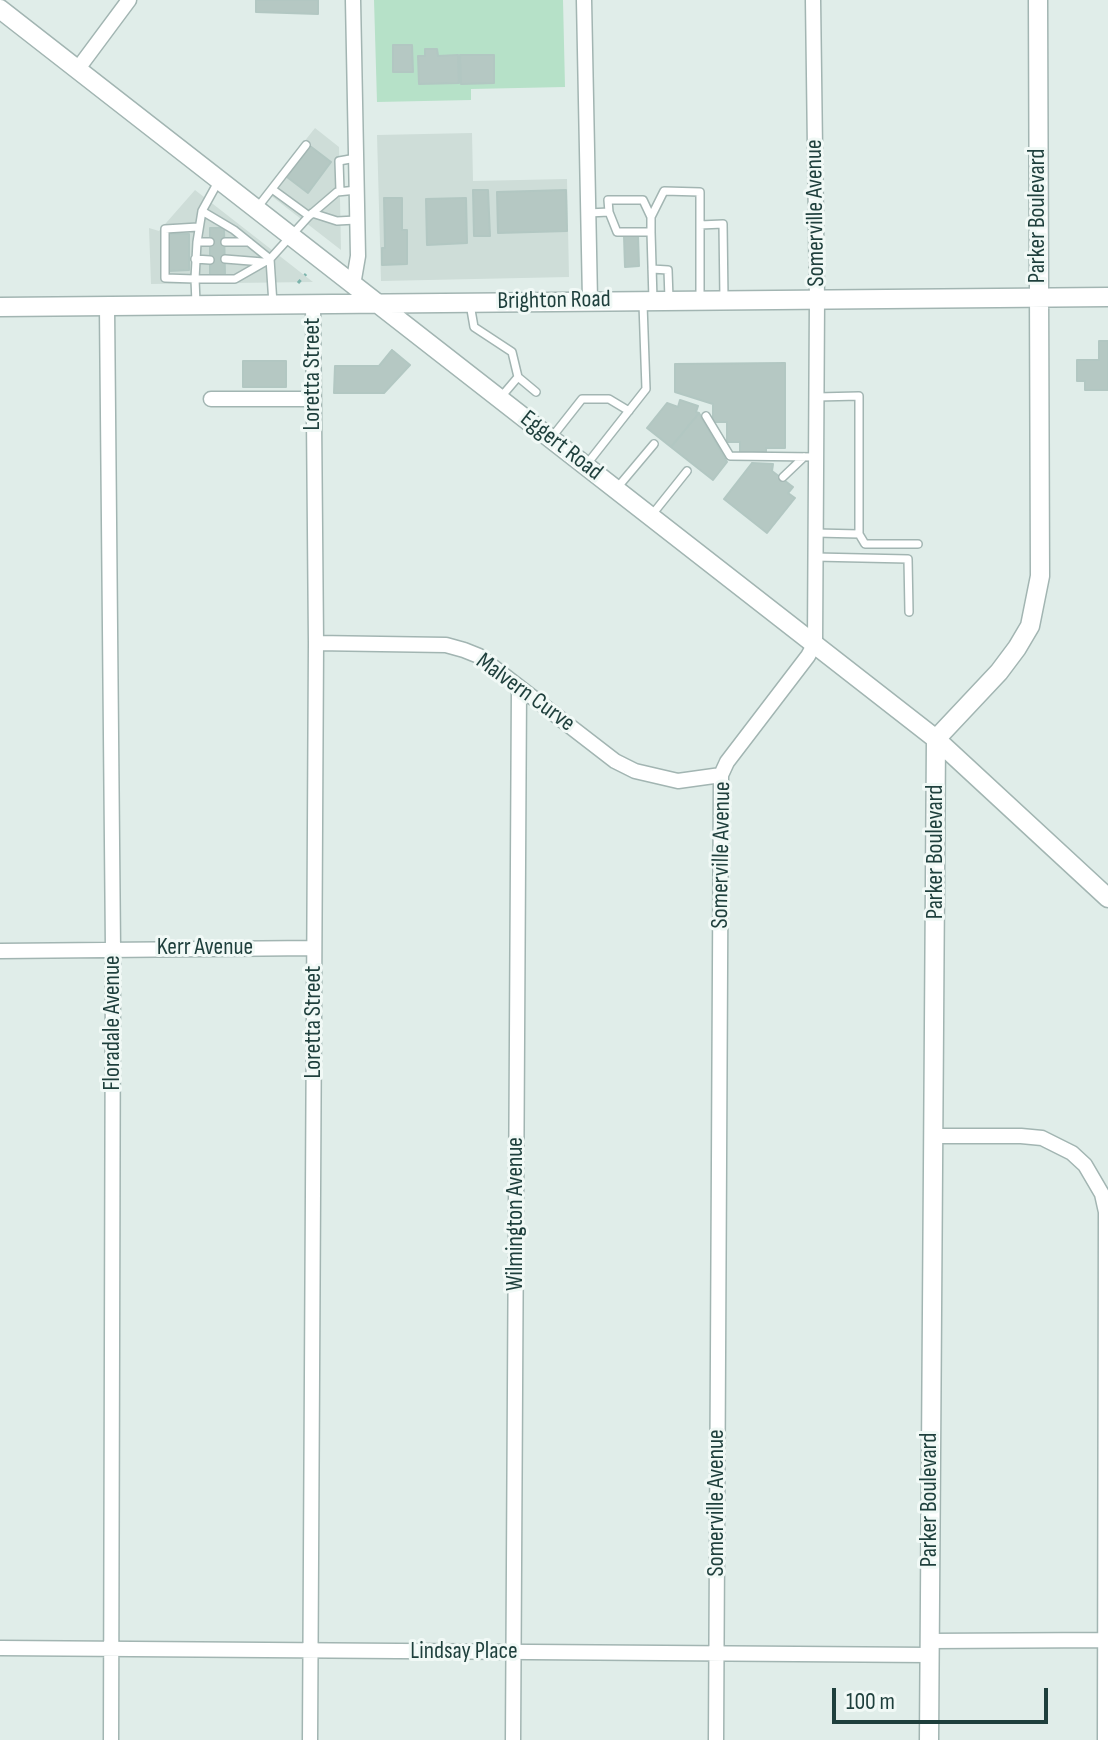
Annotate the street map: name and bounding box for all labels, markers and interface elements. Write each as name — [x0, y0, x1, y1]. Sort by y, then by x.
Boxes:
street label: Somerville Avenue — [800, 139, 832, 287]
street label: Parker Boulevard — [1024, 149, 1052, 283]
street label: Brighton Road — [497, 286, 611, 316]
street label: Loretta Street — [299, 318, 327, 430]
street label: Eggert Road — [514, 405, 608, 487]
street label: Malvern Curve — [470, 648, 580, 738]
street label: Somerville Avenue — [706, 781, 738, 929]
street label: Parker Boulevard — [922, 785, 950, 919]
street label: Kerr Avenue — [157, 934, 253, 962]
street label: Floradale Avenue — [99, 955, 127, 1091]
street label: Loretta Street — [300, 966, 328, 1078]
street label: Wilmington Avenue — [502, 1137, 530, 1291]
street label: Somerville Avenue — [703, 1429, 731, 1577]
street label: Parker Boulevard — [916, 1433, 944, 1567]
street label: Lindsay Place — [410, 1638, 518, 1666]
scale bar — [836, 1672, 1052, 1722]
text: 100 m — [846, 1687, 895, 1716]

